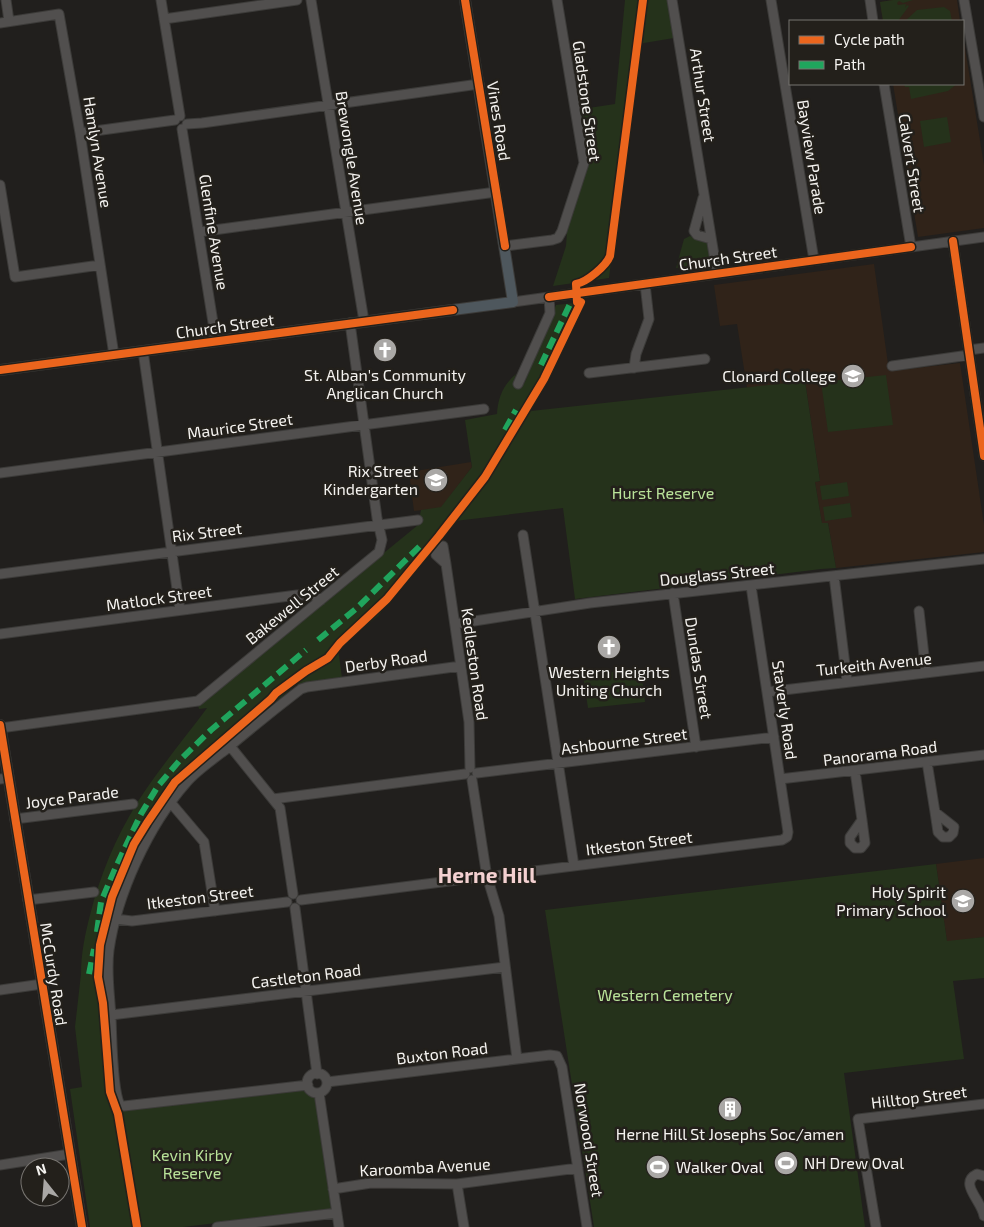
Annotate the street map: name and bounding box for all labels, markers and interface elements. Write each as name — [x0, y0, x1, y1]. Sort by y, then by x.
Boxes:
legend — [789, 20, 964, 85]
text: Cycle path — [834, 30, 905, 48]
street label: Gladstone Street — [570, 39, 605, 163]
street label: Arthur Street — [687, 47, 720, 143]
text: Path — [834, 55, 865, 73]
street label: Vines Road — [484, 80, 515, 162]
street label: Brewongle Avenue — [333, 90, 372, 226]
street label: Hamlyn Avenue — [80, 95, 117, 209]
street label: Bayview Parade — [794, 98, 831, 216]
street label: Calvert Street — [895, 112, 930, 214]
street label: Glenfine Avenue — [196, 173, 233, 291]
street label: Church Street — [678, 241, 778, 274]
street label: Church Street — [175, 309, 275, 342]
church icon: St. Alban's Community Anglican Church — [372, 337, 398, 363]
school or university icon: Clonard College — [840, 363, 866, 389]
place label: St. Alban's Community Anglican Church — [304, 365, 466, 402]
place label: Clonard College — [722, 366, 836, 385]
street label: Maurice Street — [186, 409, 294, 442]
place label: Rix Street Kindergarten — [323, 461, 418, 498]
school or university icon: Rix Street Kindergarten — [423, 467, 449, 493]
park label: Hurst Reserve — [612, 483, 714, 502]
street label: Rix Street — [171, 518, 243, 545]
street label: Douglass Street — [658, 558, 775, 589]
street label: Bakewell Street — [241, 561, 342, 648]
street label: Matlock Street — [105, 581, 213, 614]
street label: Kedleston Road — [458, 606, 493, 721]
street label: Dundas Street — [682, 615, 717, 720]
church icon: Western Heights Uniting Church — [596, 634, 622, 660]
street label: Derby Road — [343, 645, 428, 676]
street label: Turkeith Avenue — [815, 648, 933, 679]
street label: Staverly Road — [769, 659, 802, 761]
place label: Western Heights Uniting Church — [548, 662, 670, 699]
street label: Ashbourne Street — [560, 723, 688, 758]
street label: Panorama Road — [822, 736, 938, 769]
street label: Joyce Parade — [24, 781, 120, 812]
street label: Itkeston Street — [584, 827, 693, 858]
district label: Herne Hill — [438, 862, 536, 887]
street label: Itkeston Street — [145, 881, 254, 912]
place label: Holy Spirit Primary School — [836, 882, 946, 919]
school or university icon: Holy Spirit Primary School — [950, 888, 976, 914]
street label: McCurdy Road — [37, 921, 72, 1027]
street label: Castleton Road — [250, 959, 362, 992]
park label: Western Cemetery — [597, 985, 733, 1004]
street label: Buxton Road — [395, 1037, 489, 1068]
street label: Norwood Street — [571, 1081, 608, 1198]
street label: Hilltop Street — [870, 1081, 968, 1112]
building icon: Herne Hill St Josephs Soc/amen — [717, 1096, 743, 1122]
place label: Herne Hill St Josephs Soc/amen — [616, 1124, 844, 1143]
park label: Kevin Kirby Reserve — [152, 1145, 233, 1182]
sports icon: NH Drew Oval — [773, 1150, 799, 1176]
place label: NH Drew Oval — [804, 1153, 904, 1172]
street label: Karoomba Avenue — [359, 1154, 491, 1179]
sports icon: Walker Oval — [645, 1154, 671, 1180]
north arrow — [20, 1157, 70, 1207]
place label: Walker Oval — [676, 1157, 764, 1176]
text: N — [34, 1159, 48, 1179]

